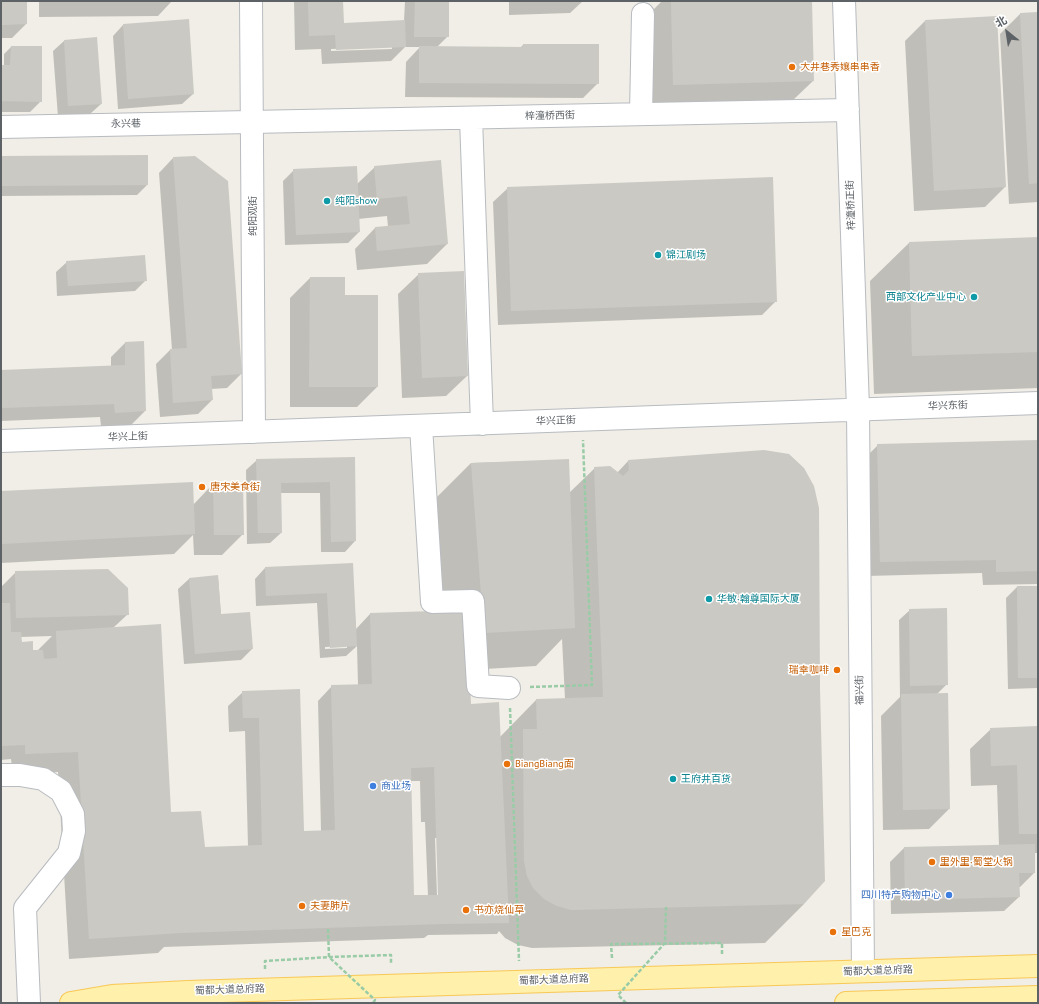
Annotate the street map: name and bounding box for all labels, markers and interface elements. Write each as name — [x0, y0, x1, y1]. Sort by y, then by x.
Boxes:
north arrow — [987, 12, 1027, 52]
text: 北 — [993, 13, 1009, 30]
place label: 大井巷秀孃串串香 — [800, 61, 880, 73]
marker: 大井巷秀孃串串香 — [787, 62, 797, 72]
street label: 梓潼桥西街 — [525, 110, 575, 122]
street label: 永兴巷 — [111, 118, 141, 130]
street label: 梓潼桥正街 — [844, 180, 858, 230]
place label: 纯阳show — [335, 195, 377, 207]
street label: 纯阳观街 — [247, 196, 259, 236]
marker: 纯阳show — [322, 196, 332, 206]
place label: 锦江剧场 — [666, 249, 706, 261]
marker: 锦江剧场 — [653, 250, 663, 260]
place label: 西部文化产业中心 — [886, 291, 966, 303]
marker: 西部文化产业中心 — [969, 292, 979, 302]
street label: 华兴东街 — [928, 399, 968, 413]
street label: 华兴正街 — [536, 414, 576, 428]
street label: 华兴上街 — [108, 430, 148, 444]
place label: 唐宋美食街 — [210, 481, 260, 493]
marker: 唐宋美食街 — [197, 482, 207, 492]
place label: 华敏·翰尊国际大厦 — [717, 593, 800, 605]
marker: 华敏·翰尊国际大厦 — [704, 594, 714, 604]
place label: 瑞幸咖啡 — [789, 664, 829, 676]
marker: 瑞幸咖啡 — [832, 665, 842, 675]
street label: 福兴街 — [854, 675, 866, 705]
place label: BiangBiang面 — [515, 758, 574, 770]
marker: BiangBiang面 — [502, 759, 512, 769]
place label: 王府井百货 — [681, 773, 731, 785]
marker: 王府井百货 — [668, 774, 678, 784]
place label: 商业场 — [381, 780, 411, 792]
marker: 商业场 — [368, 781, 378, 791]
place label: 里外里·蜀堂火锅 — [940, 856, 1013, 868]
marker: 里外里·蜀堂火锅 — [927, 857, 937, 867]
place label: 四川特产购物中心 — [861, 889, 941, 901]
marker: 四川特产购物中心 — [944, 890, 954, 900]
place label: 夫妻肺片 — [310, 900, 350, 912]
marker: 夫妻肺片 — [297, 901, 307, 911]
place label: 书亦烧仙草 — [474, 904, 524, 916]
marker: 书亦烧仙草 — [461, 905, 471, 915]
place label: 星巴克 — [841, 926, 871, 938]
marker: 星巴克 — [828, 927, 838, 937]
street label: 蜀都大道总府路 — [843, 964, 913, 978]
street label: 蜀都大道总府路 — [519, 973, 589, 987]
street label: 蜀都大道总府路 — [195, 983, 265, 997]

